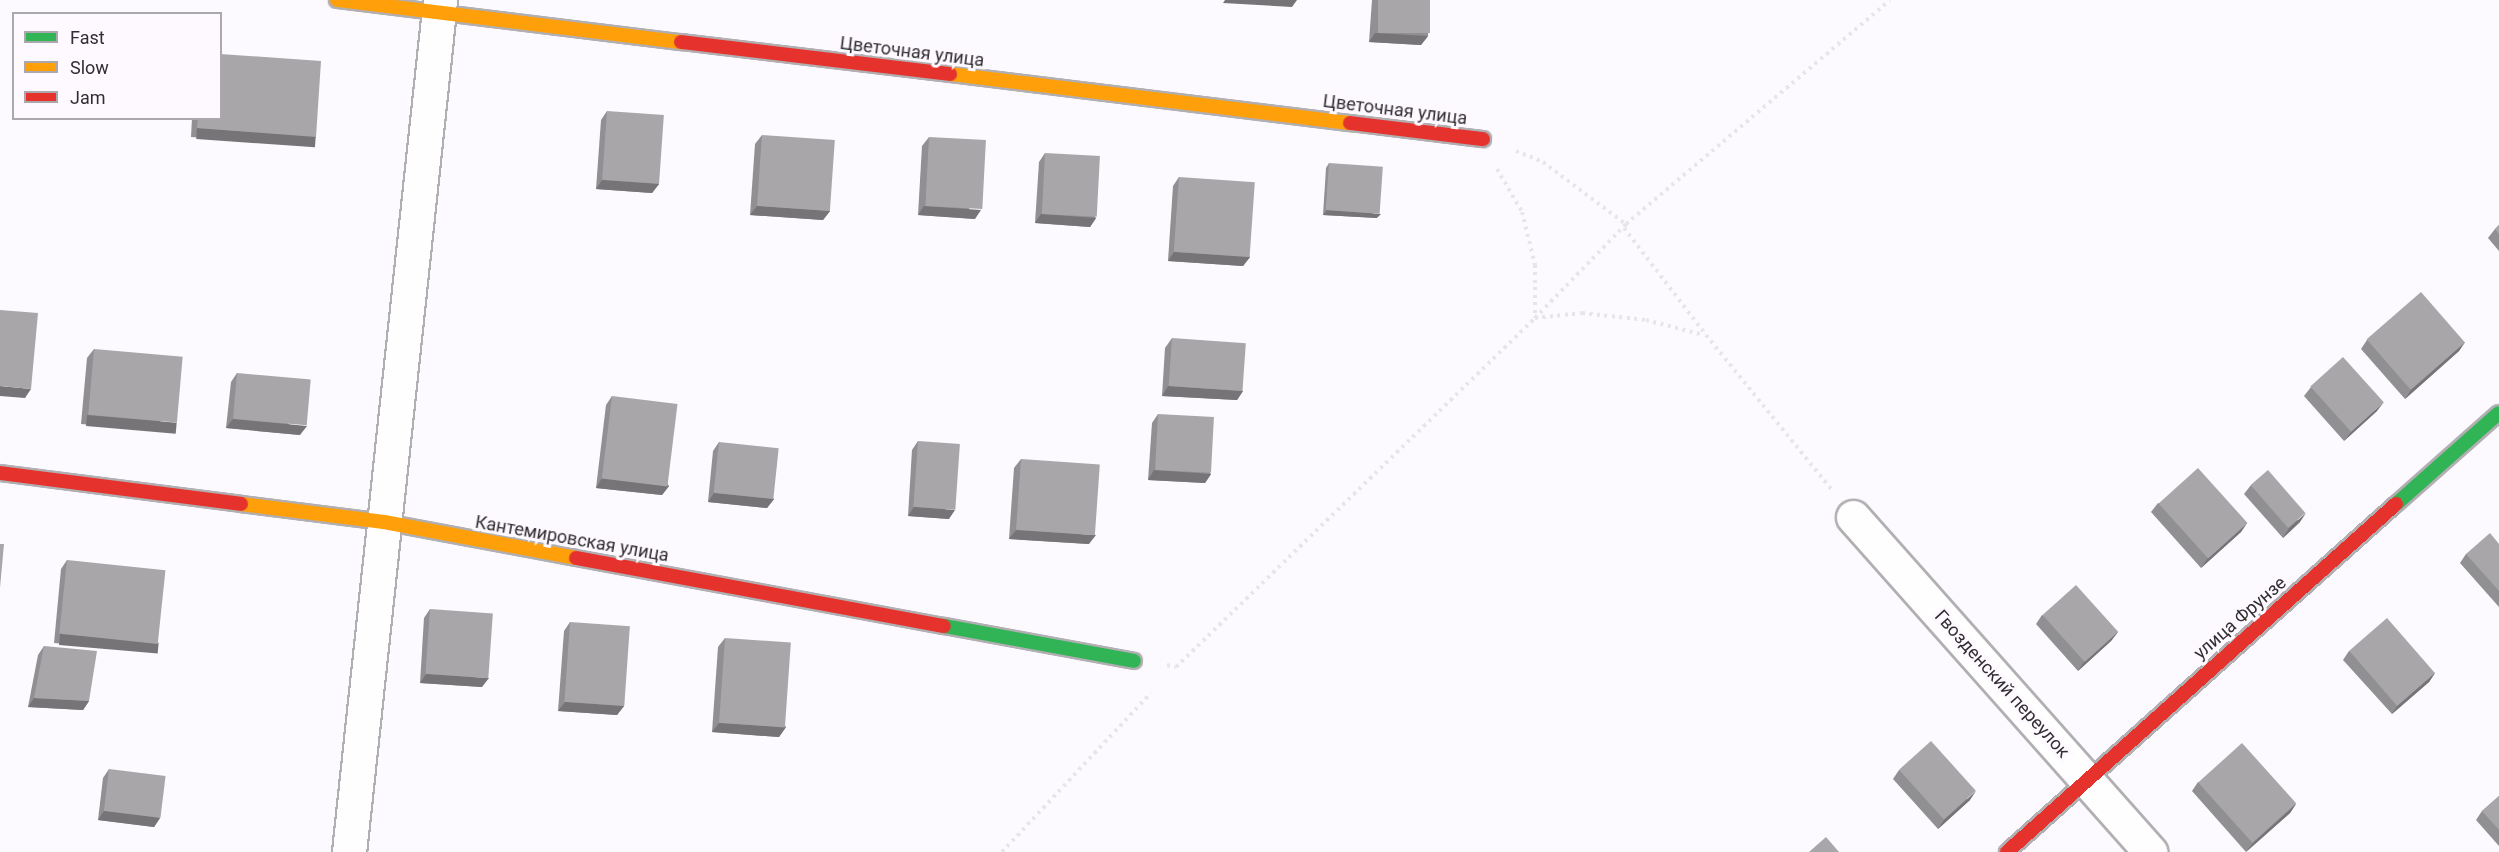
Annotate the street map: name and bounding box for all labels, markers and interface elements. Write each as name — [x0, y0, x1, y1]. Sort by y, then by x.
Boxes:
legend — [12, 12, 222, 120]
text: Fast — [70, 27, 105, 48]
street label: Цветочная улица — [839, 32, 985, 72]
text: Slow — [70, 57, 109, 78]
text: Jam — [70, 87, 106, 108]
street label: Цветочная улица — [1322, 90, 1468, 130]
street label: Кантемировская улица — [473, 511, 671, 567]
street label: улица Фрунзе — [2189, 572, 2291, 664]
street label: Гвозденский переулок — [1930, 606, 2074, 762]

